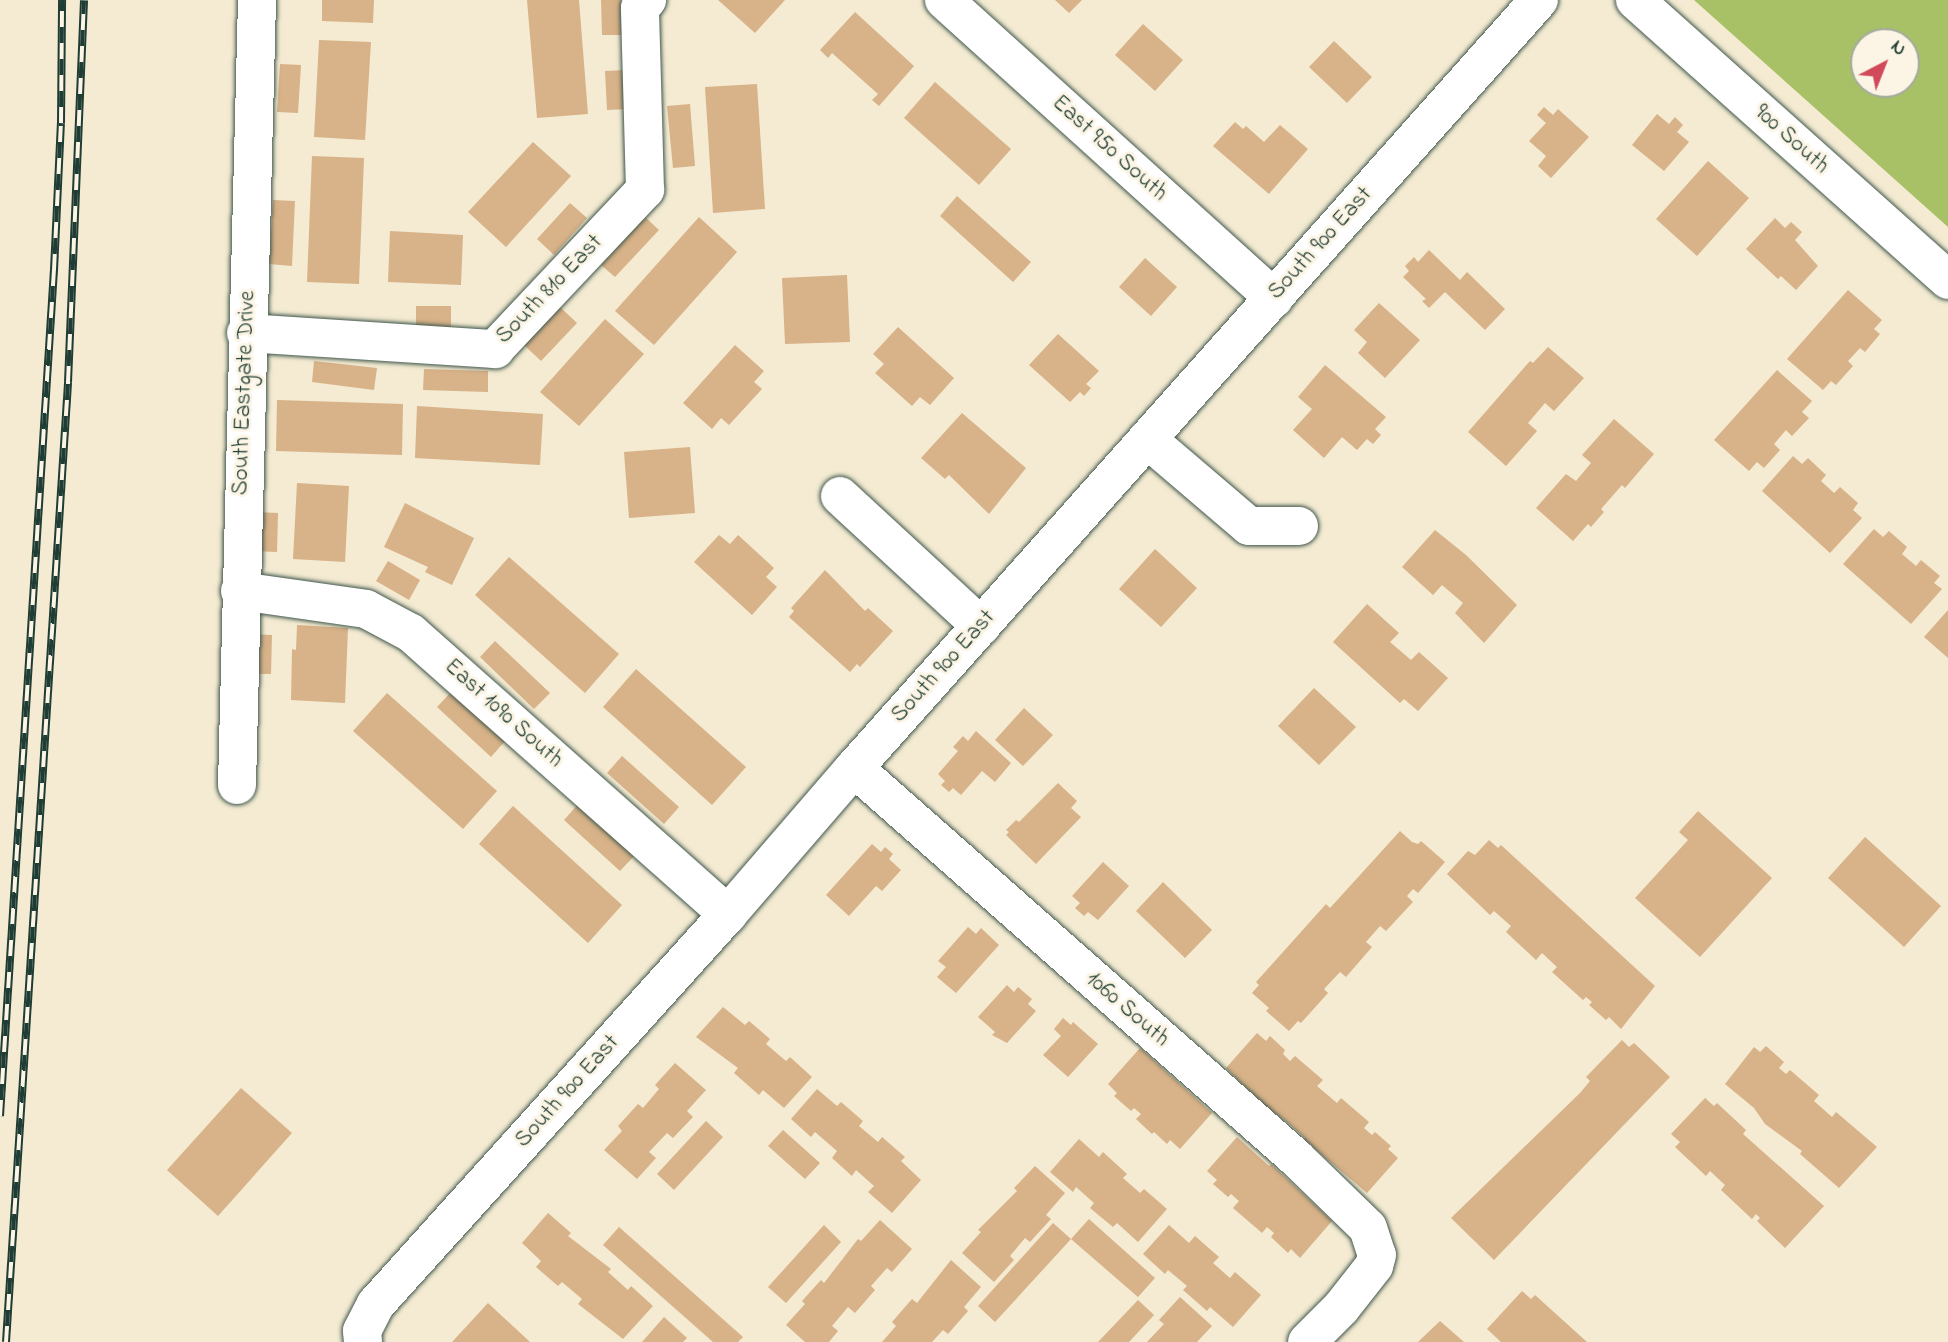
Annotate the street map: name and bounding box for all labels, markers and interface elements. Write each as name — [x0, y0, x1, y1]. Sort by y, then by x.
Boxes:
north arrow — [1850, 28, 1920, 98]
text: N — [1884, 34, 1912, 63]
street label: East 950 South — [1046, 90, 1172, 208]
street label: 900 South — [1748, 99, 1834, 181]
street label: South 900 East — [1263, 182, 1379, 306]
street label: South 810 East — [491, 229, 609, 351]
street label: South Eastgate Drive — [228, 290, 262, 496]
street label: South 900 East — [886, 605, 1002, 729]
street label: East 1090 South — [438, 654, 568, 774]
street label: 1060 South — [1080, 966, 1174, 1054]
street label: South 900 East — [510, 1030, 626, 1154]

